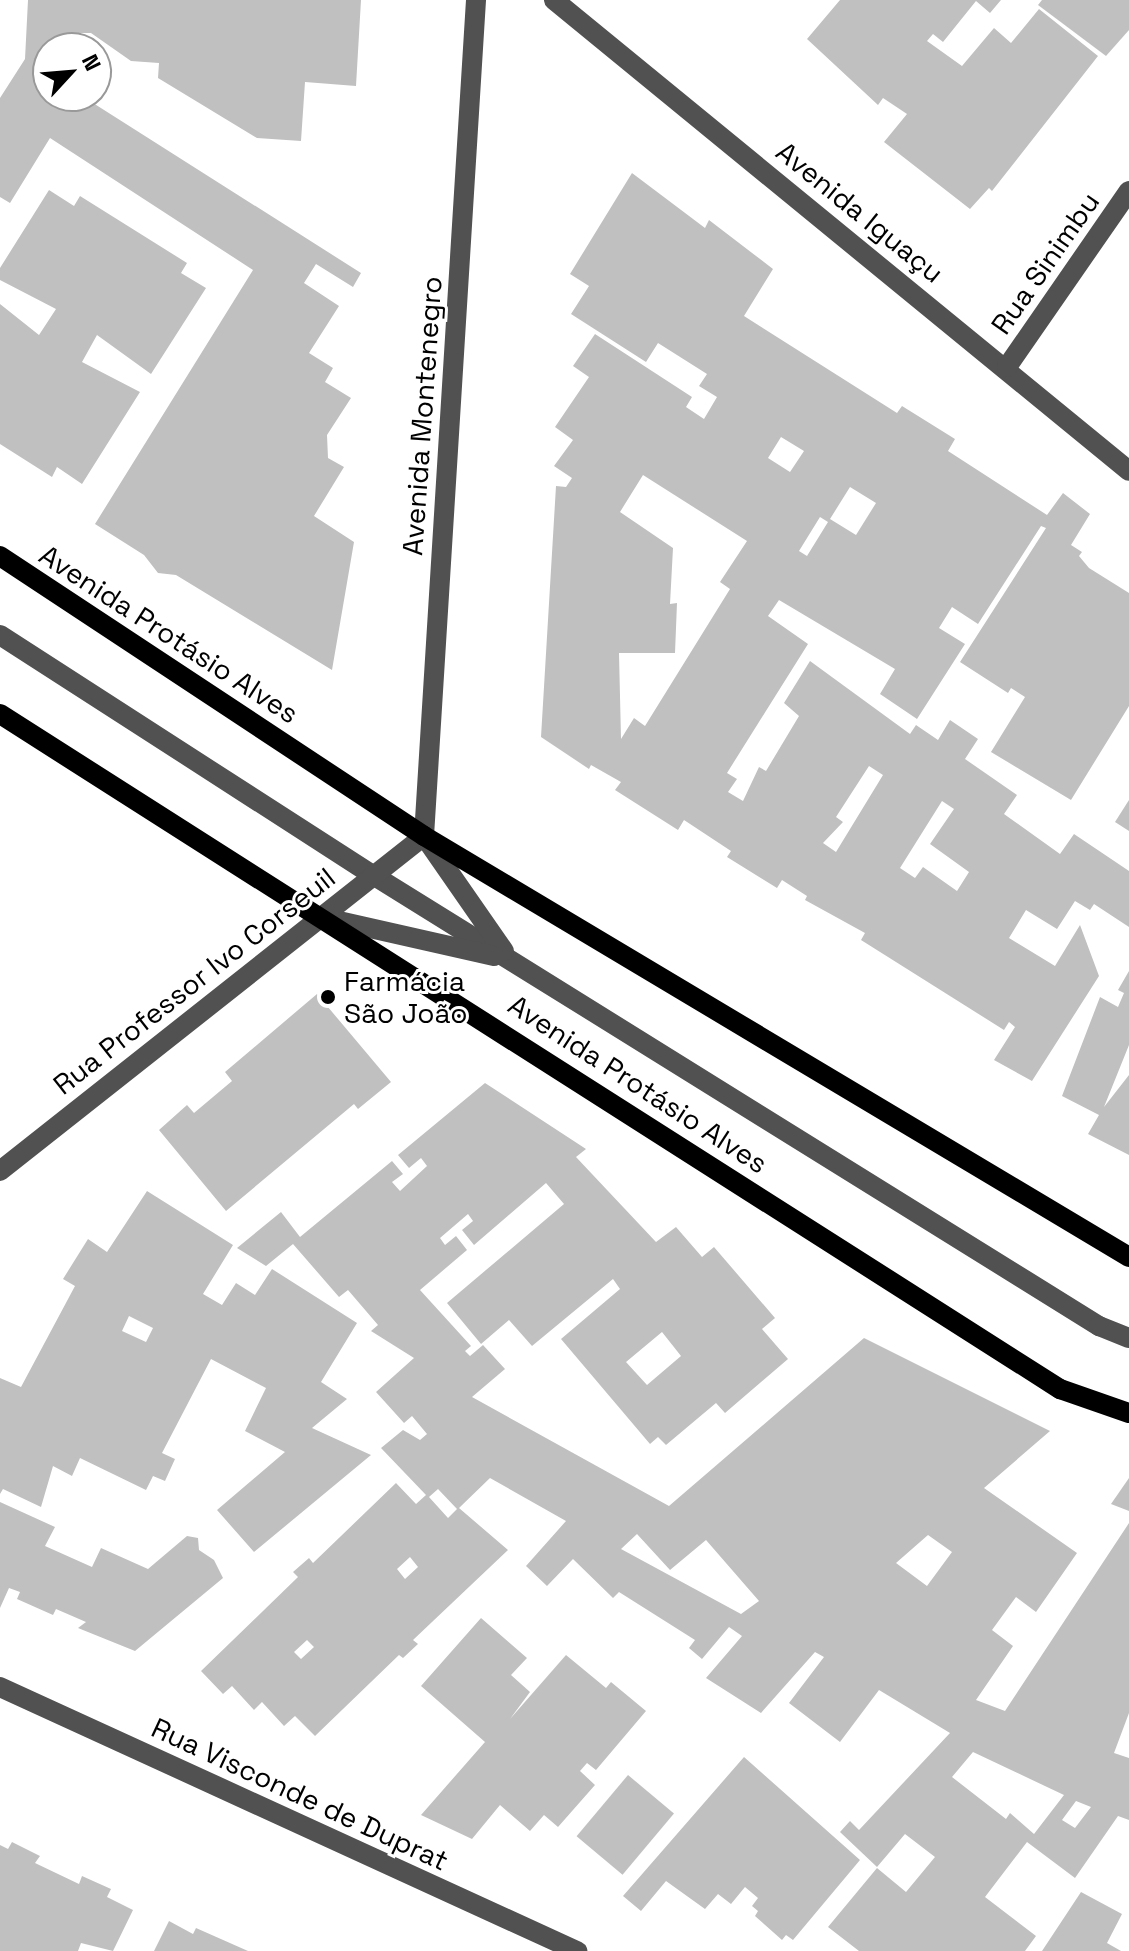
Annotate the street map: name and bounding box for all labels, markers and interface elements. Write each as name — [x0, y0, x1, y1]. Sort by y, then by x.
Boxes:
north arrow — [32, 32, 112, 112]
text: N — [76, 50, 108, 75]
street label: Avenida Iguaçu — [770, 134, 950, 290]
street label: Rua Sinimbu — [984, 186, 1106, 340]
street label: Avenida Montenegro — [395, 275, 449, 557]
street label: Avenida Protásio Alves — [33, 538, 305, 730]
street label: Rua Professor Ivo Corseuil — [46, 861, 342, 1101]
place label: Farmácia São João — [344, 964, 468, 1030]
marker: Farmácia São João — [319, 988, 337, 1006]
street label: Avenida Protásio Alves — [502, 988, 774, 1180]
street label: Rua Visconde de Duprat — [146, 1710, 454, 1878]

